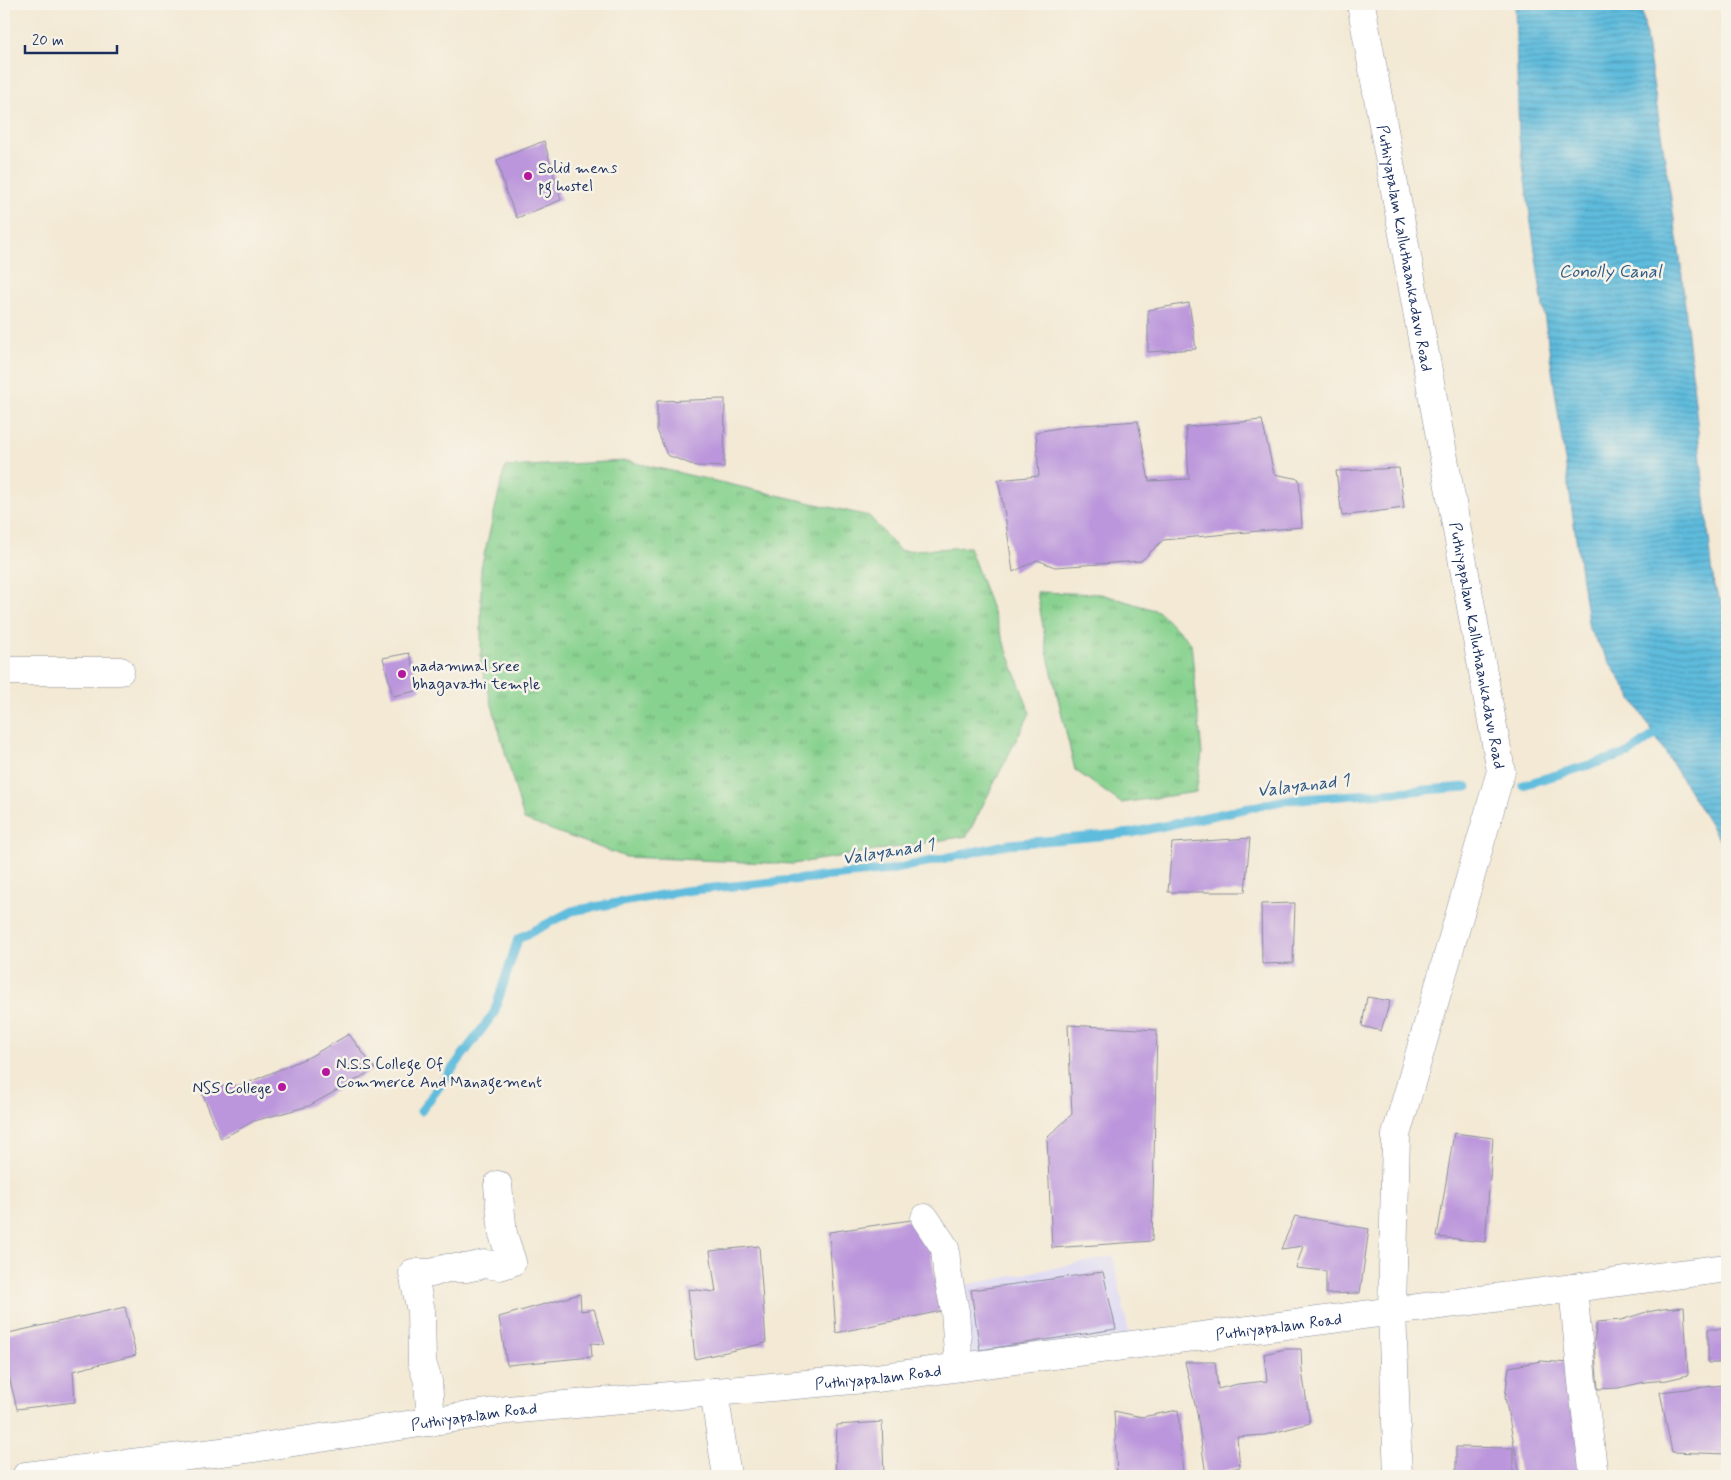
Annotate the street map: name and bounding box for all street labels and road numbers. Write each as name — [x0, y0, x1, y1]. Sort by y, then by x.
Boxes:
street label: Puthiyapalam Kalluthaankadavu Road — [1371, 123, 1437, 373]
street label: Puthiyapalam Kalluthaankadavu Road — [1444, 521, 1509, 771]
street label: Puthiyapalam Road — [1214, 1309, 1343, 1346]
street label: Puthiyapalam Road — [814, 1361, 943, 1395]
street label: Puthiyapalam Road — [410, 1398, 538, 1436]

